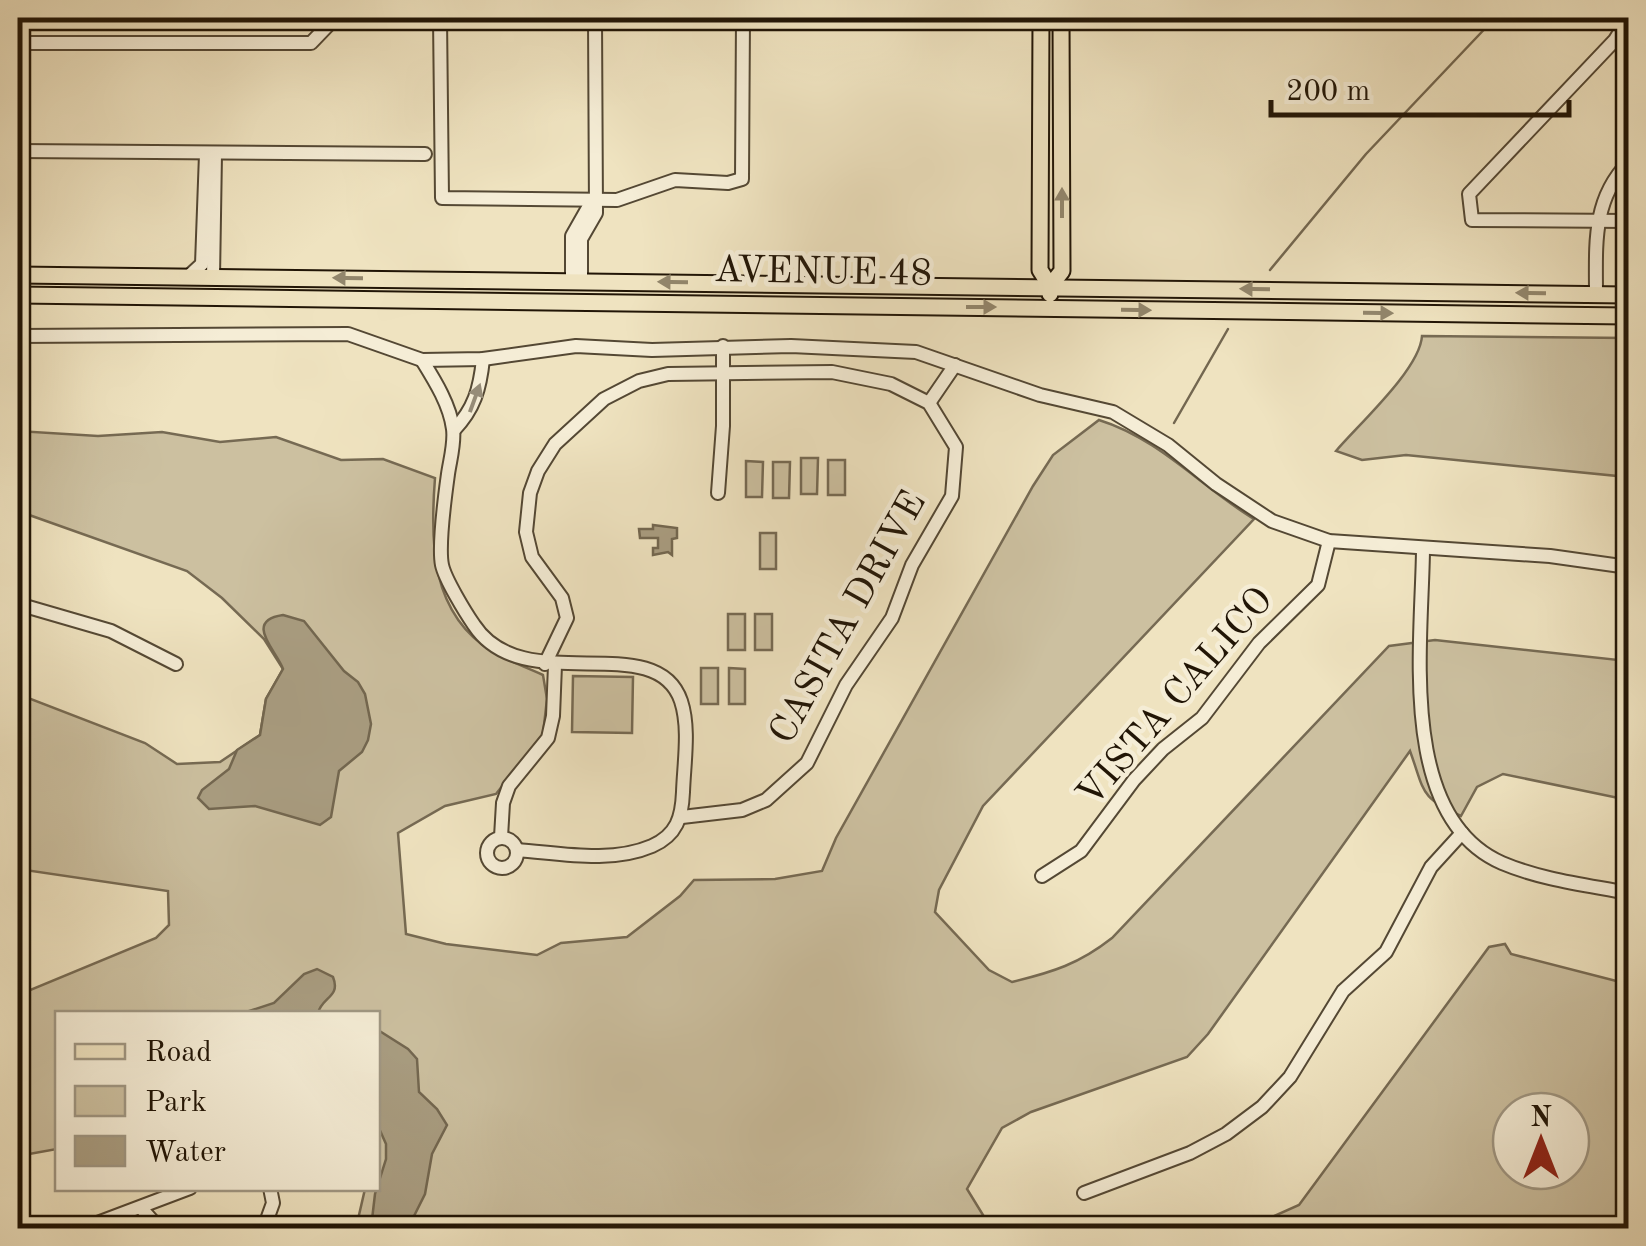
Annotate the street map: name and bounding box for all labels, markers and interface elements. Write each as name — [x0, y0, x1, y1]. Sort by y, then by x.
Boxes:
scale bar — [1271, 55, 1568, 117]
text: 200 m — [1286, 77, 1370, 107]
one-way arrow — [1054, 187, 1070, 219]
street label: AVENUE 48 — [714, 252, 932, 294]
one-way arrow — [331, 270, 363, 286]
one-way arrow — [656, 274, 688, 290]
one-way arrow — [1238, 281, 1270, 297]
one-way arrow — [1515, 285, 1547, 301]
one-way arrow — [965, 299, 997, 315]
one-way arrow — [1121, 302, 1153, 318]
one-way arrow — [1363, 305, 1395, 321]
one-way arrow — [468, 382, 483, 412]
street label: CASITA DRIVE — [764, 485, 934, 751]
street label: VISTA CALICO — [1071, 581, 1281, 815]
legend — [55, 1011, 380, 1191]
text: Road — [145, 1038, 212, 1068]
text: Park — [145, 1088, 207, 1118]
north arrow — [1491, 1091, 1591, 1191]
text: N — [1530, 1105, 1552, 1133]
text: Water — [145, 1138, 226, 1168]

